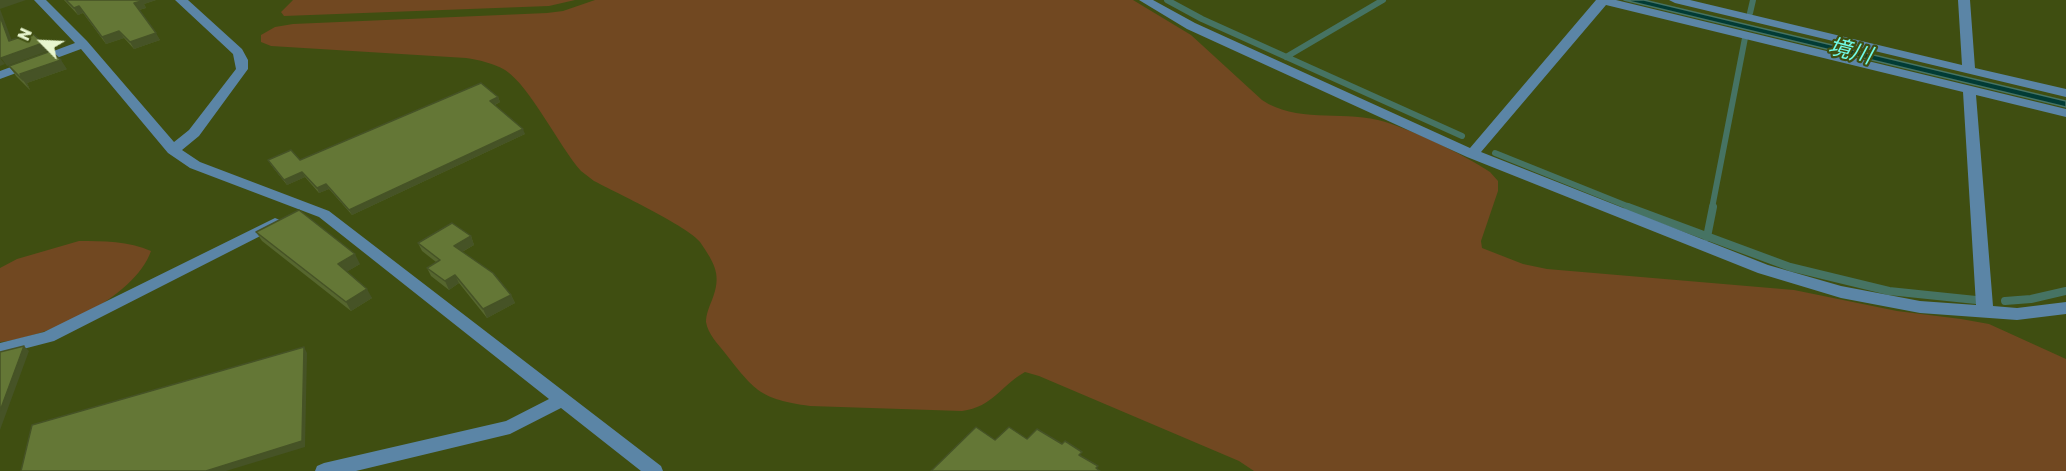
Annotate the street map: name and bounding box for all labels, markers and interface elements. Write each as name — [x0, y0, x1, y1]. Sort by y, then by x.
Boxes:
north arrow — [12, 12, 72, 72]
text: N — [14, 25, 36, 44]
water label: 境川 — [1825, 34, 1875, 70]

